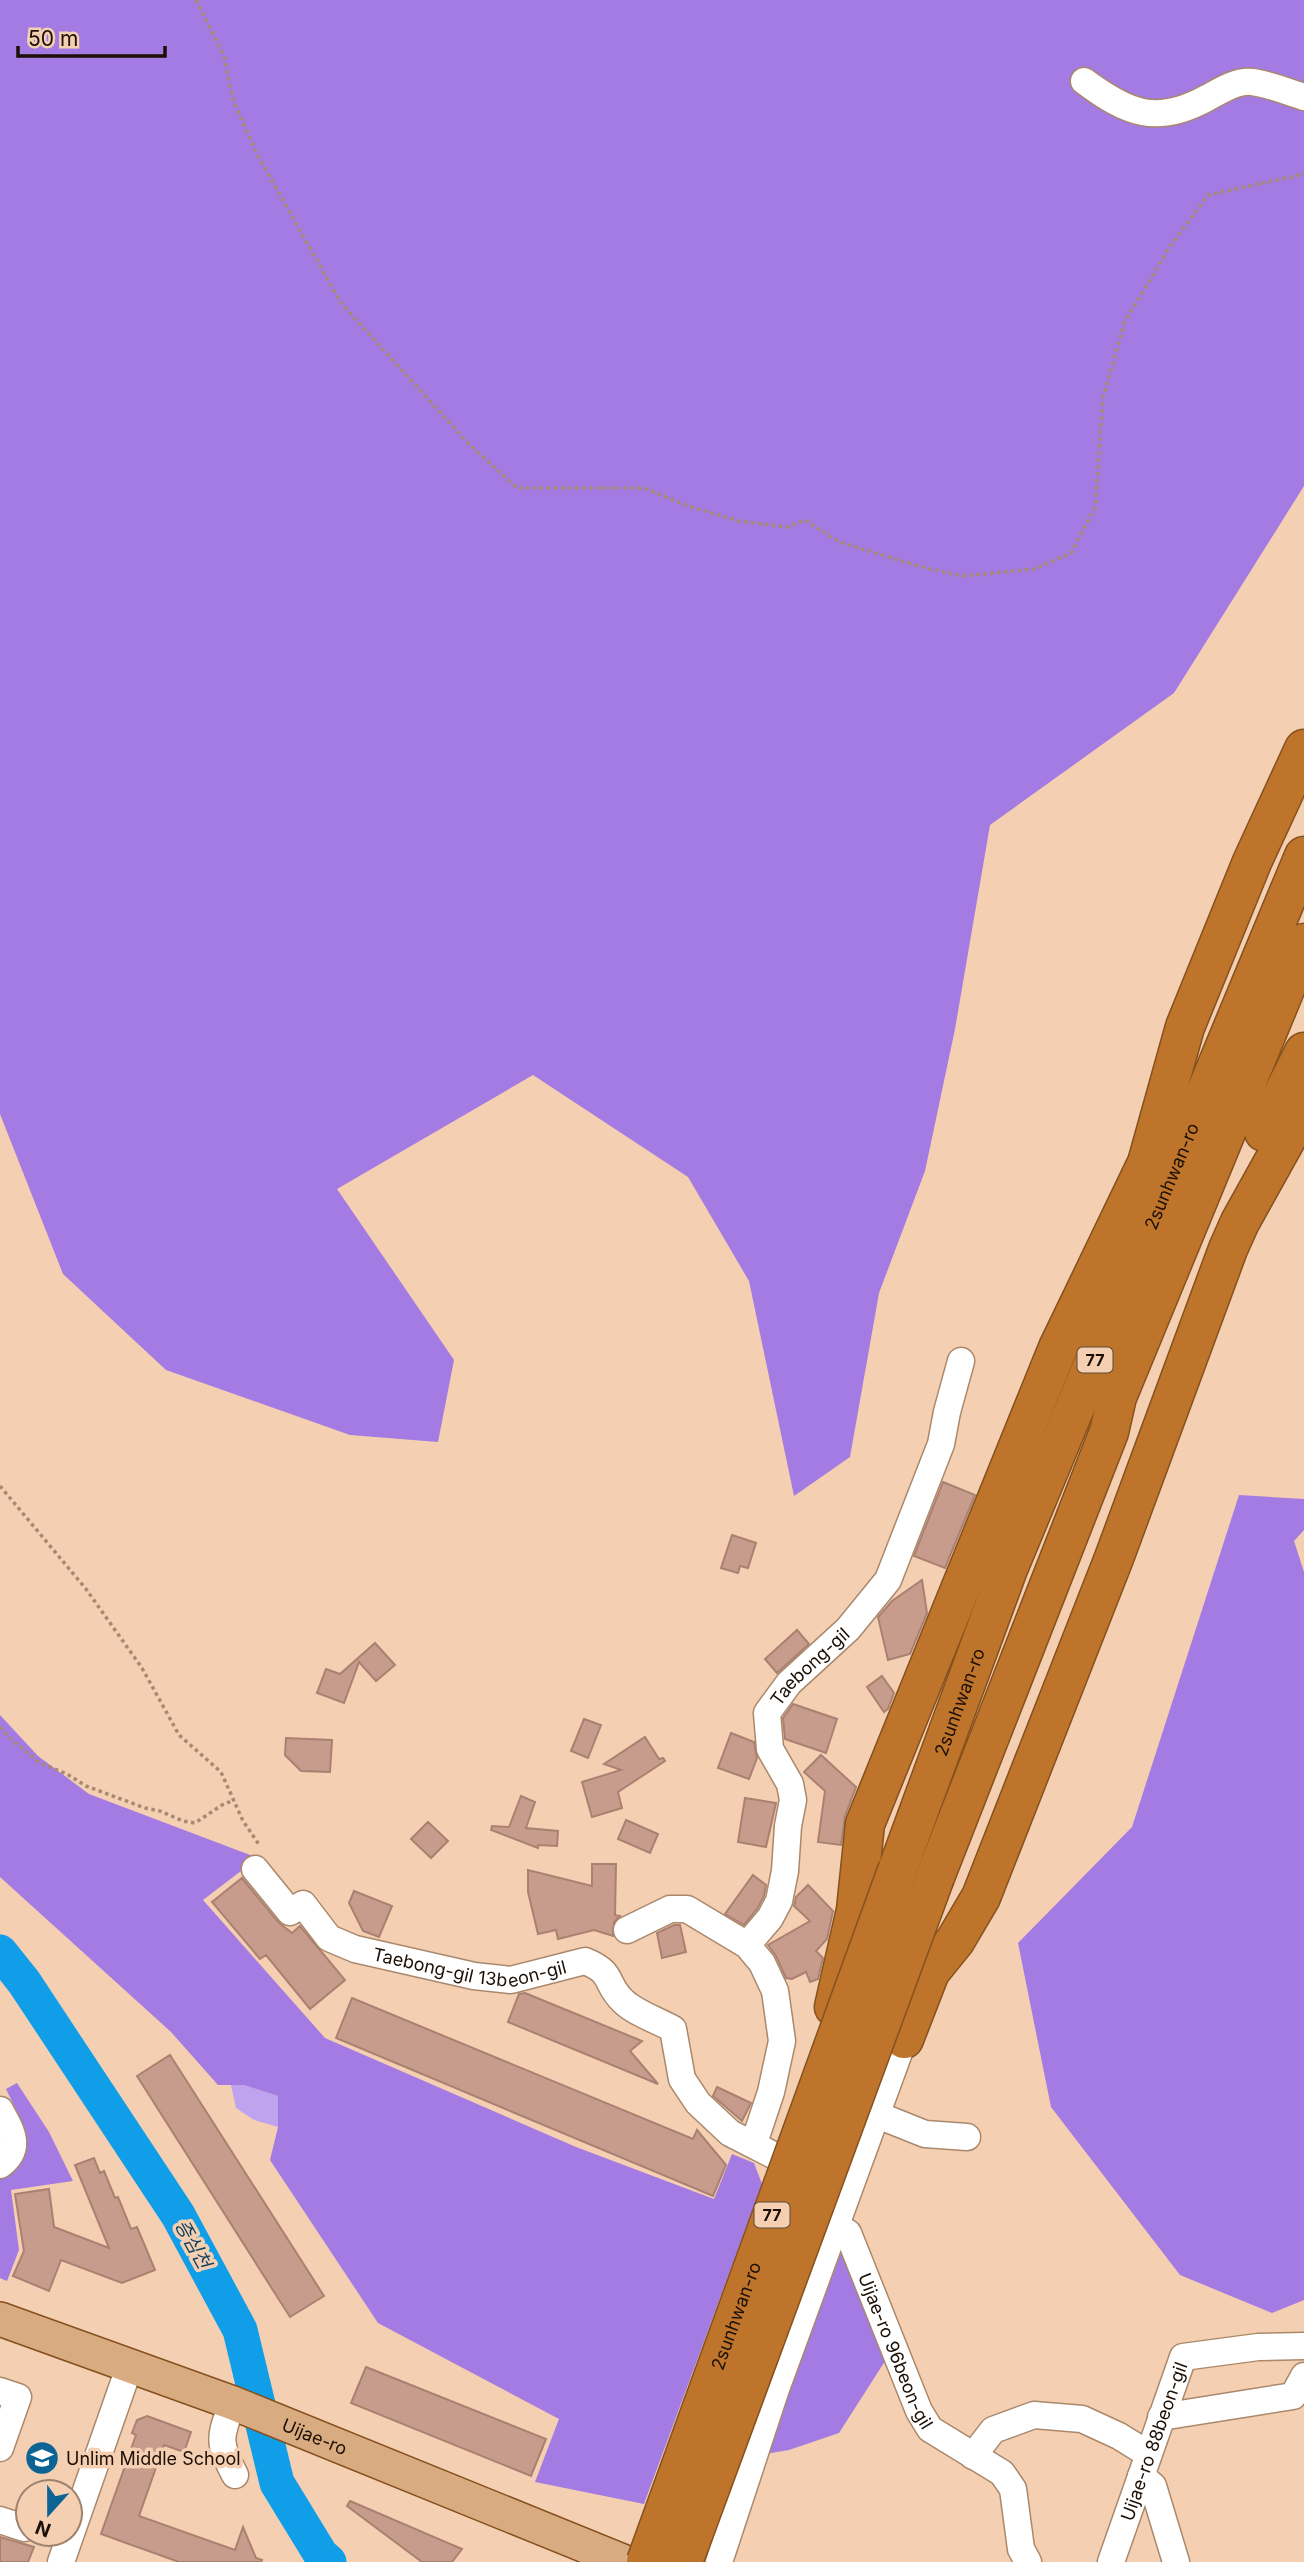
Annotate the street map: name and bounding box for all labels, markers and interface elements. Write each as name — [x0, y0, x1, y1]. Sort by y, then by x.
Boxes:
scale bar — [18, 14, 164, 58]
text: 50 m — [28, 26, 78, 51]
street label: 2sunhwan-ro — [1140, 1120, 1203, 1233]
road number: 77 — [1078, 1348, 1112, 1372]
street label: Taebong-gil — [766, 1623, 853, 1709]
street label: 2sunhwan-ro — [930, 1645, 989, 1759]
street label: Taebong-gil 13beon-gil — [371, 1943, 568, 1991]
road number: 77 — [754, 2202, 790, 2228]
water label: 증심천 — [170, 2215, 217, 2274]
street label: 2sunhwan-ro — [706, 2259, 765, 2373]
street label: Uijae-ro 96beon-gil — [854, 2270, 938, 2432]
street label: Uijae-ro 88beon-gil — [1116, 2359, 1191, 2523]
street label: Uijae-ro — [279, 2414, 350, 2459]
school or university icon: Unlim Middle School — [23, 2439, 61, 2477]
place label: Unlim Middle School — [66, 2448, 241, 2469]
north arrow — [14, 2478, 84, 2548]
text: N — [32, 2515, 54, 2542]

